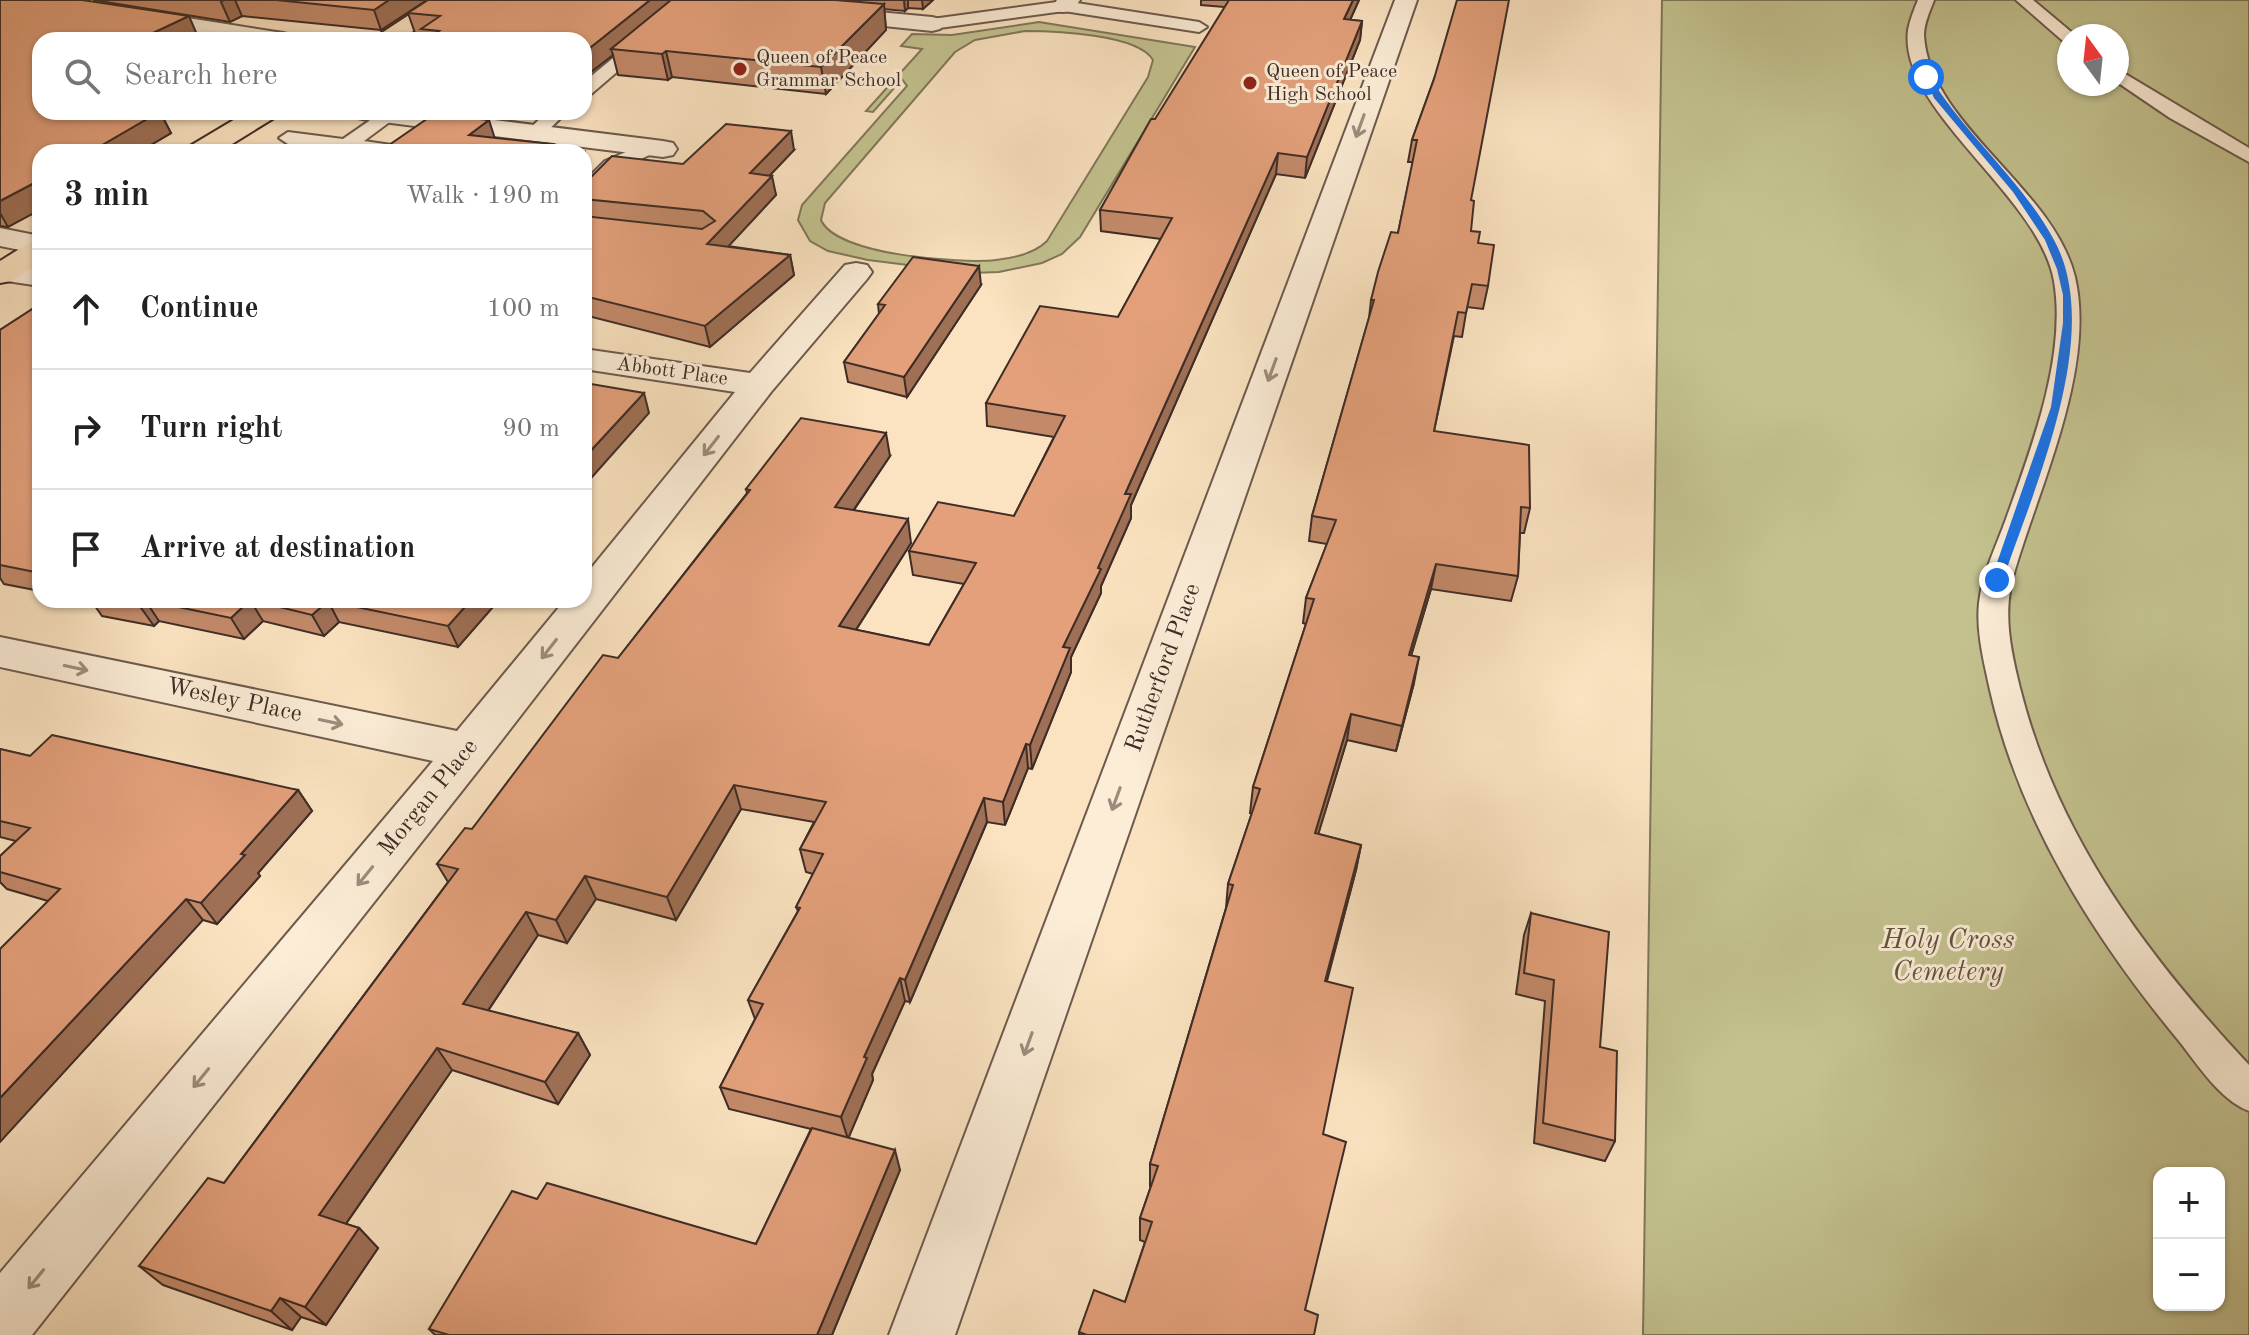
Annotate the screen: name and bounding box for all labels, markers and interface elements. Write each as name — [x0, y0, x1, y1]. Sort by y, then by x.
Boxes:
north arrow — [2057, 24, 2129, 96]
search box — [32, 32, 592, 120]
place label: Queen of Peace Grammar School — [756, 48, 901, 91]
icon: search — [60, 54, 104, 98]
route start — [1908, 59, 1944, 95]
marker: Queen of Peace Grammar School — [731, 60, 749, 78]
text: Search here — [124, 61, 278, 91]
place label: Queen of Peace High School — [1266, 62, 1397, 105]
marker: Queen of Peace High School — [1241, 74, 1259, 92]
one-way arrow — [1352, 113, 1366, 138]
text: 3 min — [64, 179, 149, 213]
text: Walk · 190 m — [406, 183, 560, 209]
icon: ahead — [64, 287, 108, 331]
text: Continue — [140, 294, 259, 324]
text: 100 m — [487, 296, 560, 322]
street label: Abbott Place — [615, 354, 729, 390]
one-way arrow — [1263, 358, 1278, 383]
icon: right — [64, 407, 108, 451]
text: Turn right — [140, 414, 282, 444]
text: 90 m — [502, 416, 560, 442]
one-way arrow — [702, 435, 719, 456]
icon: arrive — [64, 527, 108, 571]
text: Arrive at destination — [140, 534, 415, 564]
route end — [1979, 562, 2015, 598]
street label: Rutherford Place — [1122, 581, 1206, 755]
one-way arrow — [540, 639, 558, 660]
one-way arrow — [63, 661, 89, 676]
street label: Wesley Place — [164, 675, 304, 727]
one-way arrow — [317, 715, 343, 730]
street label: Morgan Place — [375, 735, 483, 861]
one-way arrow — [1108, 786, 1122, 811]
one-way arrow — [356, 866, 374, 886]
park label: Holy Cross Cemetery — [1881, 927, 2015, 987]
one-way arrow — [1019, 1031, 1034, 1056]
one-way arrow — [192, 1067, 210, 1087]
map controls — [2153, 1167, 2225, 1311]
button: + — [2153, 1167, 2225, 1239]
button: − — [2153, 1239, 2225, 1311]
one-way arrow — [27, 1268, 45, 1289]

